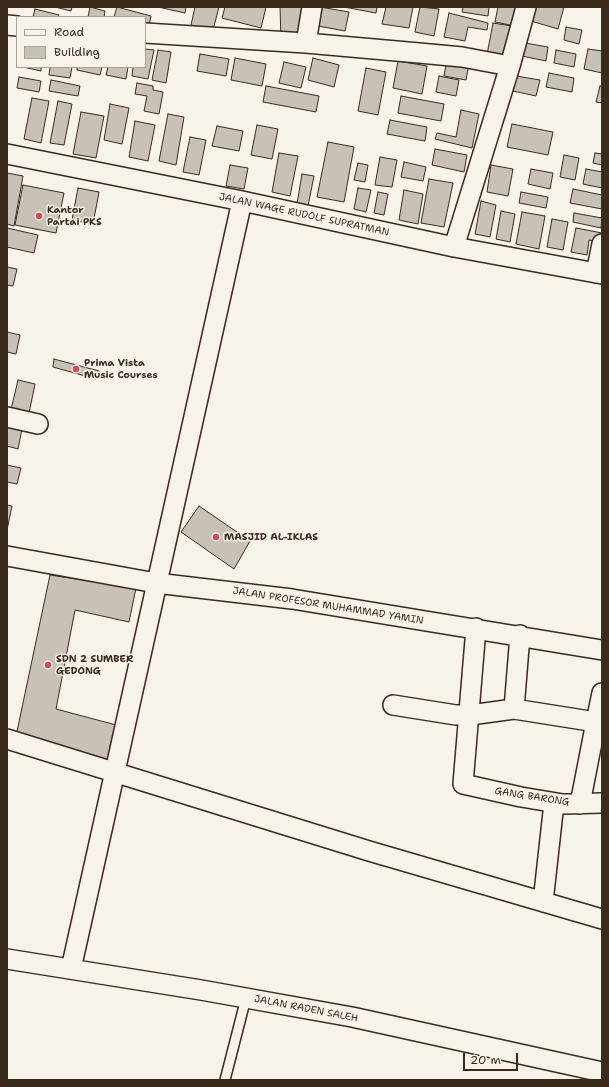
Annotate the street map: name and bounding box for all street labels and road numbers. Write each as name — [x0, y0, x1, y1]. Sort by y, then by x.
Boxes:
street label: JALAN WAGE RUDOLF SUPRATMAN — [218, 191, 390, 239]
street label: JALAN PROFESOR MUHAMMAD YAMIN — [232, 585, 424, 627]
street label: GANG BARONG — [494, 785, 570, 809]
street label: JALAN RADEN SALEH — [253, 993, 359, 1025]

